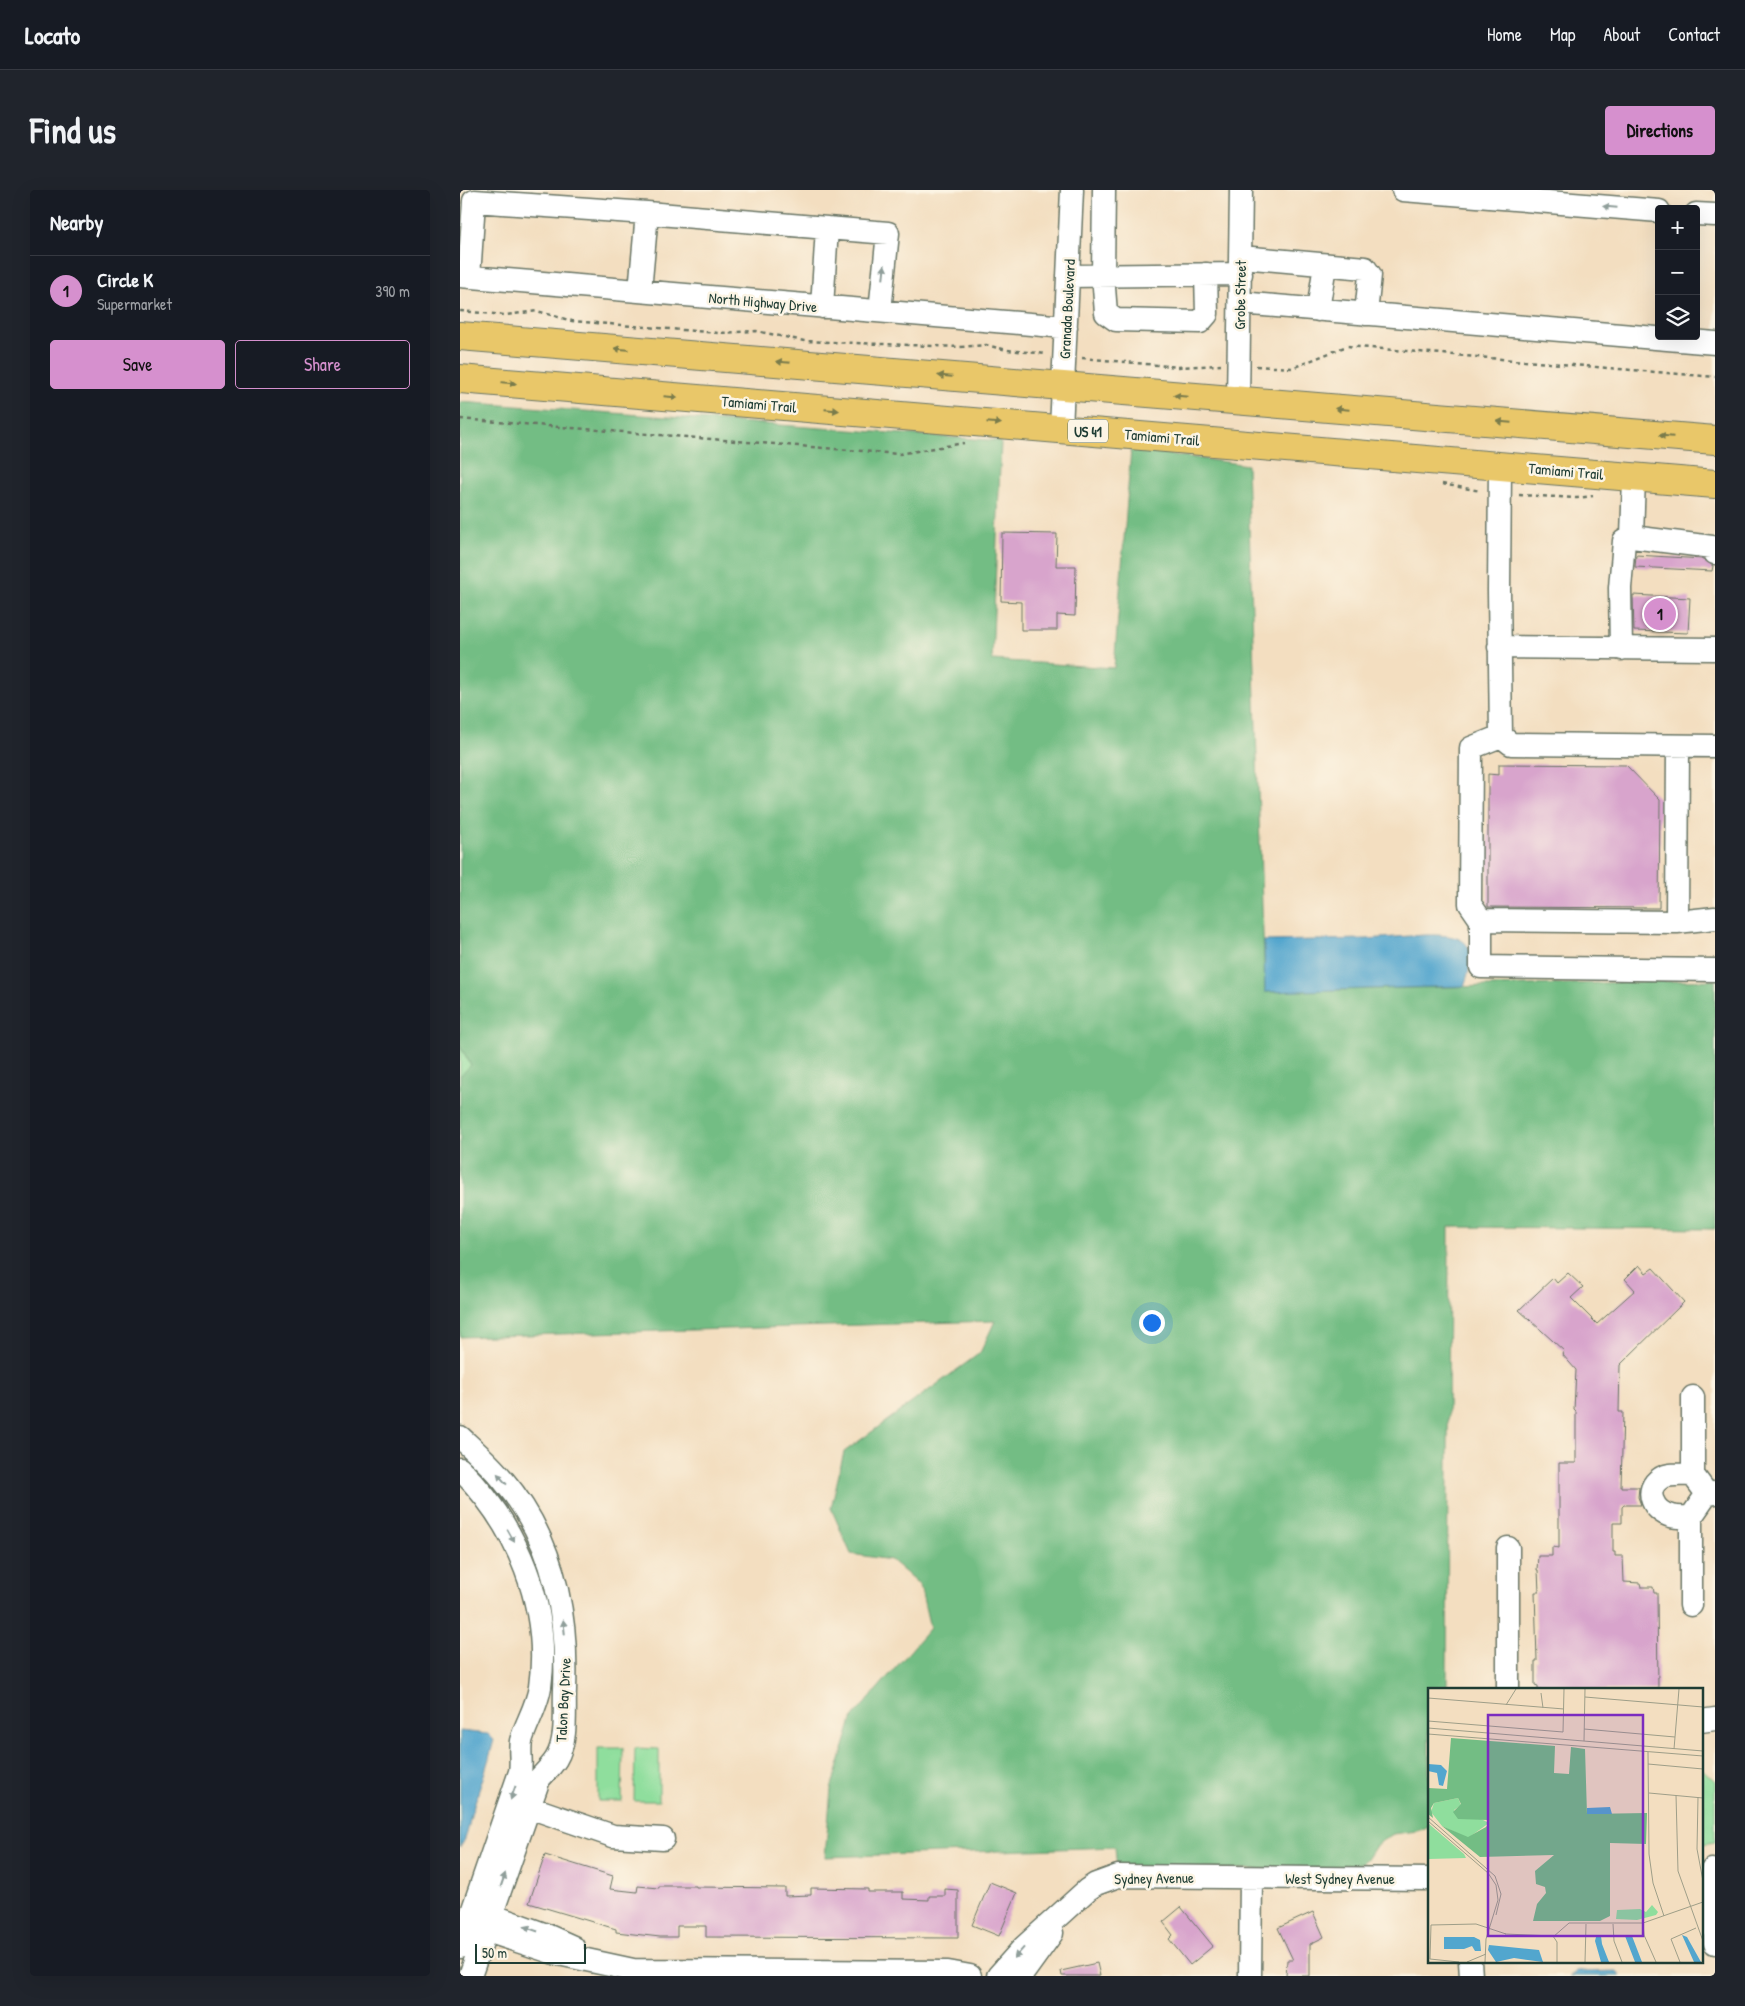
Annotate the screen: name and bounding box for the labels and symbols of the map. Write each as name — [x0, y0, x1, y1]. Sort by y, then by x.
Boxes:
one-way arrow — [1602, 203, 1618, 211]
street label: Granada Boulevard — [1054, 258, 1080, 359]
street label: Grobe Street — [1229, 259, 1251, 330]
one-way arrow — [880, 264, 888, 280]
street label: North Highway Drive — [708, 287, 818, 317]
one-way arrow — [612, 345, 628, 353]
one-way arrow — [774, 358, 790, 366]
one-way arrow — [936, 371, 952, 379]
one-way arrow — [501, 380, 517, 388]
street label: Tamiami Trail — [721, 390, 797, 418]
one-way arrow — [1172, 391, 1188, 399]
one-way arrow — [663, 393, 679, 401]
one-way arrow — [1334, 405, 1350, 413]
one-way arrow — [825, 406, 841, 414]
one-way arrow — [1496, 418, 1512, 426]
one-way arrow — [987, 420, 1003, 428]
road number: US 41 — [1068, 420, 1108, 442]
street label: Tamiami Trail — [1124, 423, 1200, 451]
one-way arrow — [1658, 431, 1674, 439]
street label: Tamiami Trail — [1528, 457, 1604, 485]
pin: 1 — [1644, 595, 1676, 633]
your location — [1139, 1310, 1165, 1336]
one-way arrow — [497, 1473, 508, 1486]
one-way arrow — [506, 1529, 515, 1542]
one-way arrow — [560, 1619, 568, 1635]
street label: Talon Bay Drive — [550, 1657, 576, 1743]
inset map — [1428, 1688, 1702, 1964]
one-way arrow — [509, 1786, 517, 1801]
street label: Sydney Avenue — [1114, 1867, 1194, 1889]
street label: West Sydney Avenue — [1285, 1868, 1395, 1889]
one-way arrow — [500, 1873, 508, 1888]
one-way arrow — [524, 1925, 539, 1933]
scale bar — [475, 1941, 586, 1964]
one-way arrow — [1013, 1947, 1025, 1959]

